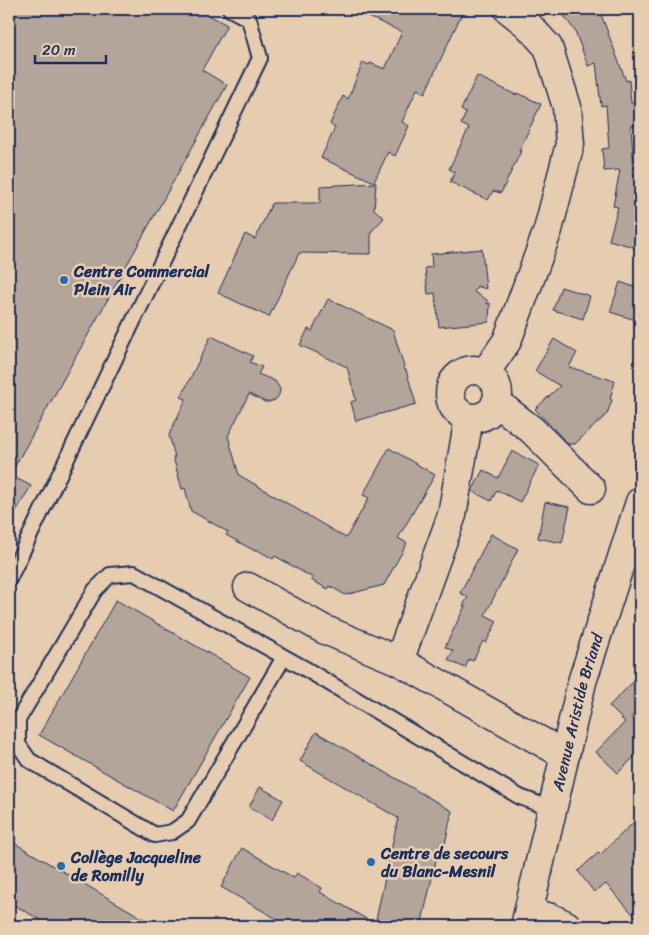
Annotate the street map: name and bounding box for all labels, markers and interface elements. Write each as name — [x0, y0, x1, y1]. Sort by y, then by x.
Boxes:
scale bar — [35, 32, 106, 64]
text: 20 m — [42, 37, 76, 63]
place label: Centre Commercial Plein Air — [73, 257, 210, 304]
marker: Centre Commercial Plein Air — [58, 274, 70, 286]
street label: Avenue Aristide Briand — [543, 628, 612, 795]
place label: Centre de secours du Blanc-Mesnil — [380, 839, 509, 886]
place label: Collège Jacqueline de Romilly — [70, 843, 202, 890]
marker: Centre de secours du Blanc-Mesnil — [365, 856, 377, 868]
marker: Collège Jacqueline de Romilly — [55, 860, 67, 872]

